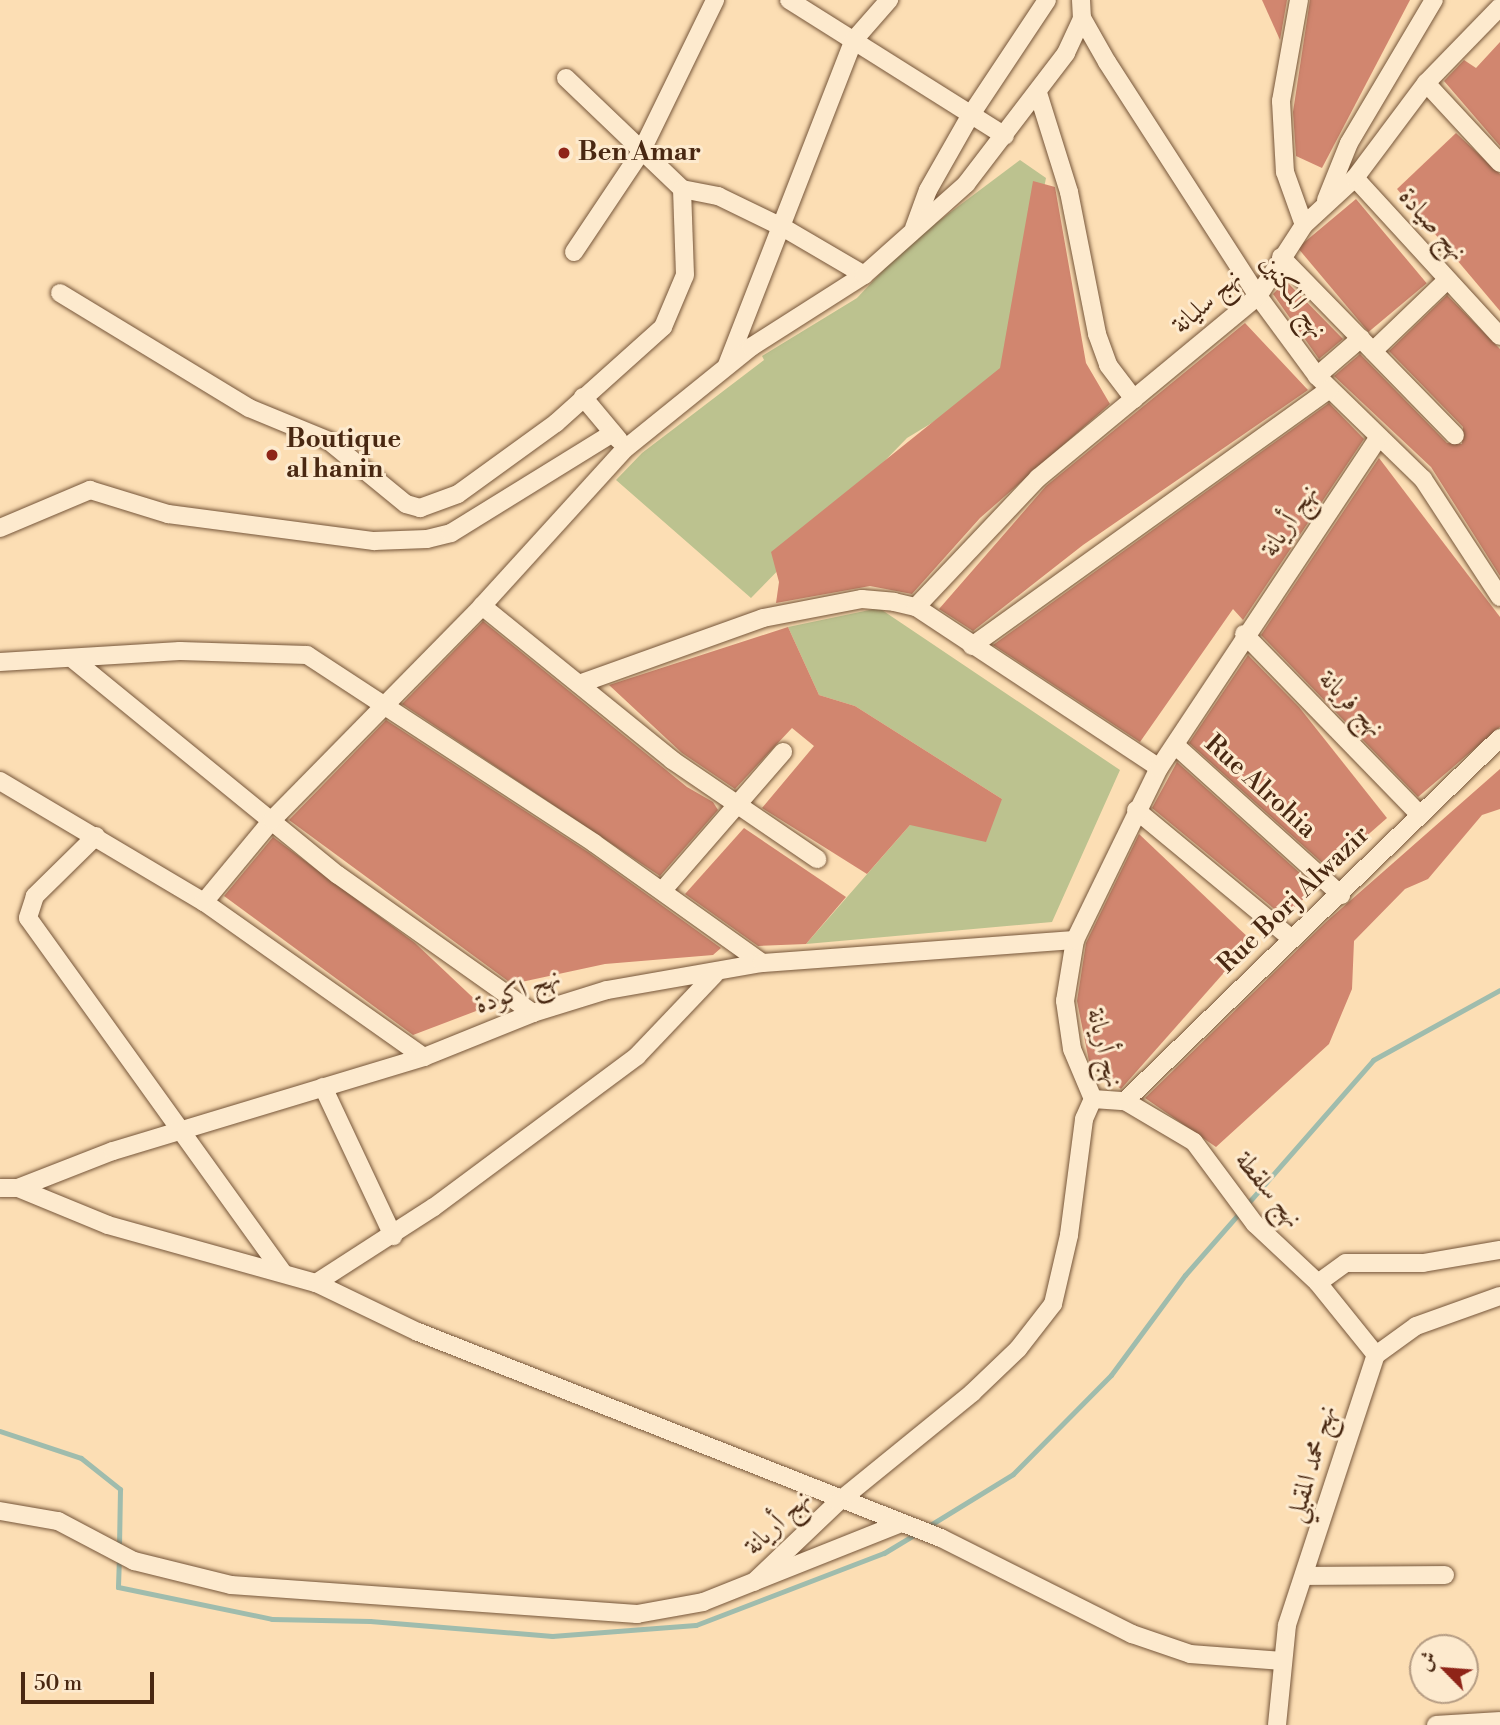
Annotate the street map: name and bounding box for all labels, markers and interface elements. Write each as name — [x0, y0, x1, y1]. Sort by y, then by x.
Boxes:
place label: Ben Amar — [578, 137, 701, 169]
marker: Ben Amar — [556, 145, 572, 161]
street label: نهج صيادة — [1391, 182, 1473, 268]
street label: نهج المكنين — [1253, 249, 1333, 345]
street label: نهج سليانة — [1166, 263, 1248, 341]
place label: Boutique al hanin — [286, 424, 401, 486]
marker: Boutique al hanin — [264, 447, 280, 463]
street label: نهج أريانة — [1254, 479, 1326, 563]
street label: نهج فريانة — [1312, 664, 1390, 744]
street label: Rue Alrohia — [1198, 729, 1322, 845]
street label: Rue Borj Alwazir — [1212, 820, 1376, 980]
street label: نهج اكودة — [471, 962, 565, 1022]
street label: نهج أريانة — [1079, 1005, 1129, 1091]
street label: نهج سلقطة — [1228, 1145, 1308, 1235]
street label: نهج محمد المقبلي — [1280, 1402, 1344, 1526]
street label: نهج أريانة — [738, 1484, 818, 1562]
north arrow — [1409, 1634, 1479, 1704]
text: ش — [1412, 1647, 1442, 1675]
scale bar — [24, 1658, 158, 1702]
text: 50 m — [34, 1671, 82, 1697]

